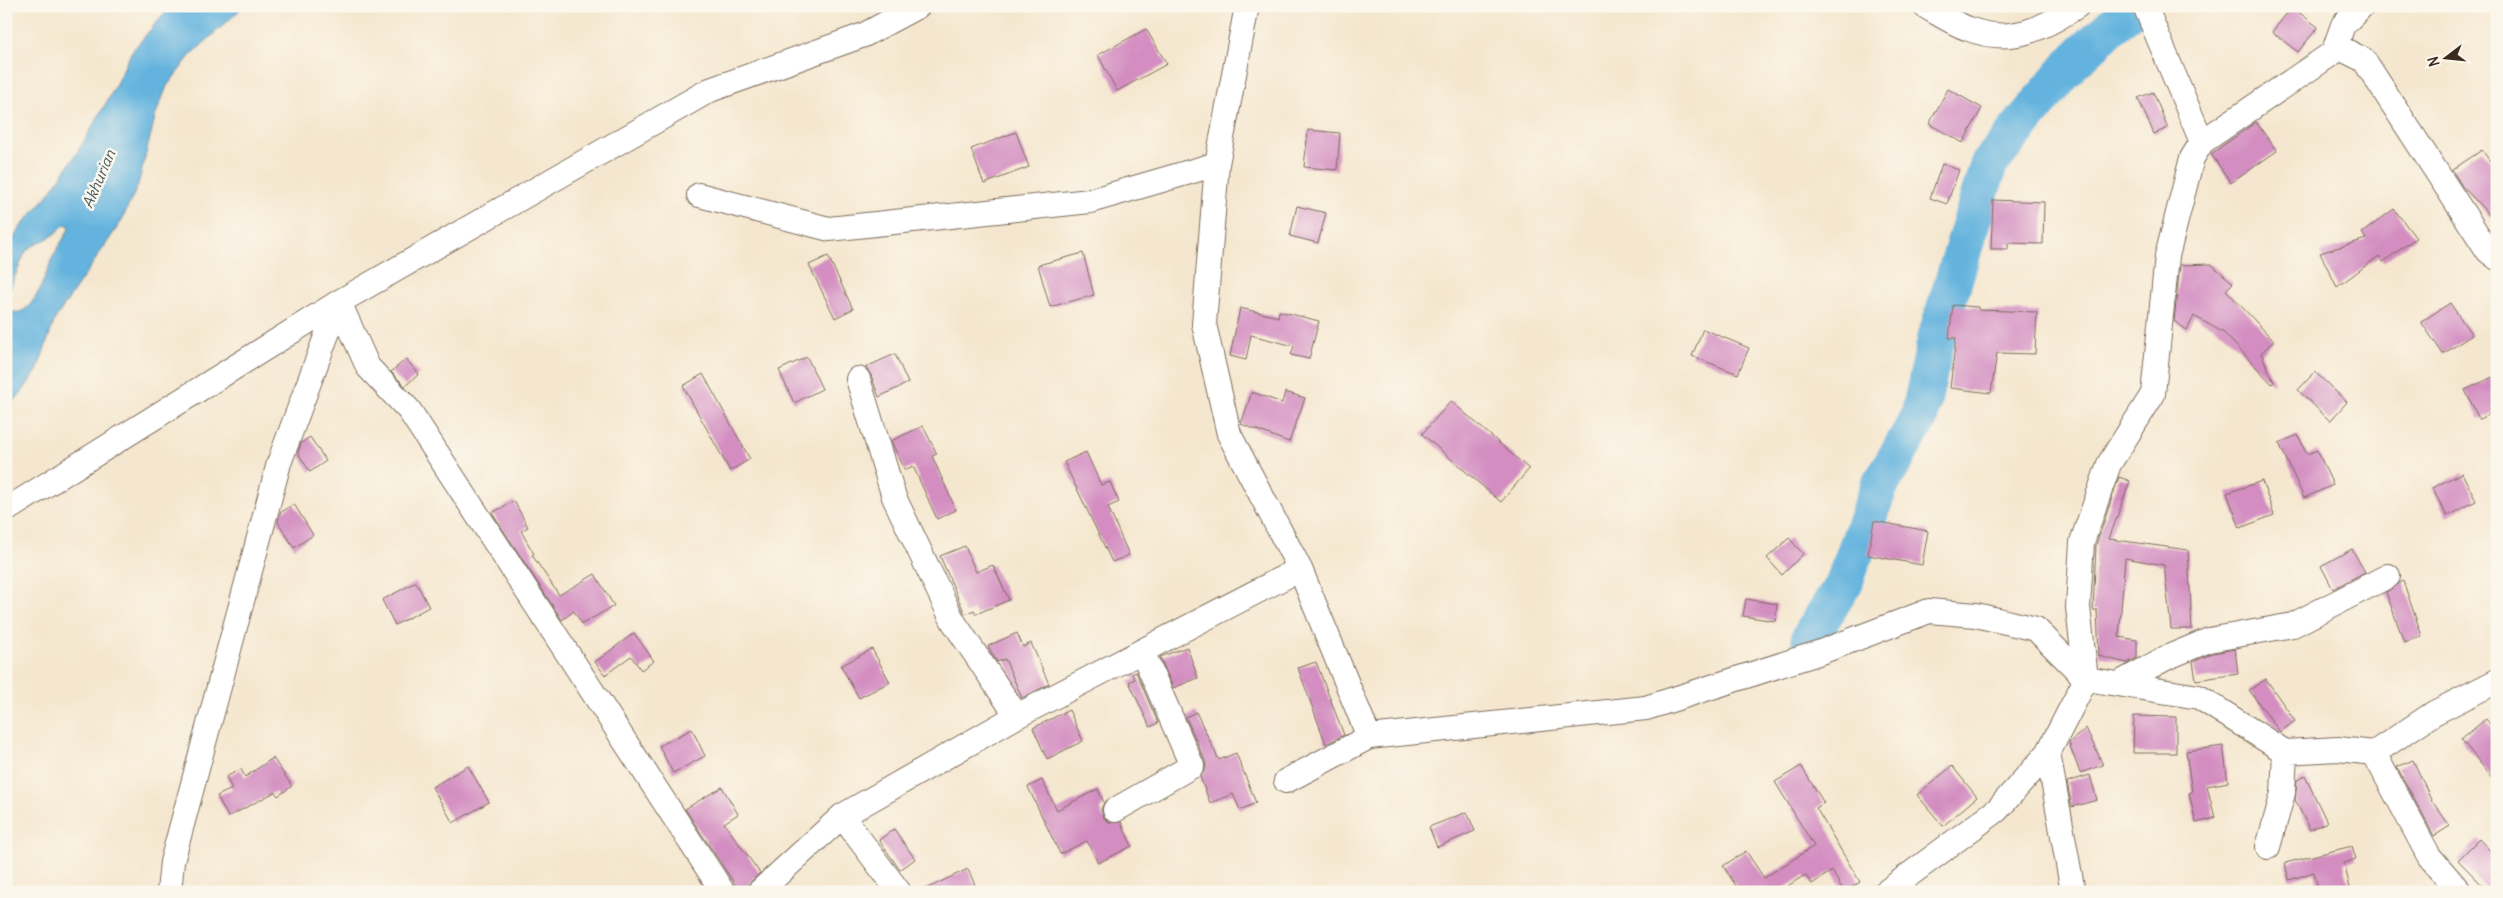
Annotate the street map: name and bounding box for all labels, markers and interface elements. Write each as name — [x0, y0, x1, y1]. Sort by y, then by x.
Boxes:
north arrow — [2420, 32, 2470, 82]
text: N — [2424, 54, 2443, 69]
water label: Akhurian — [78, 147, 119, 211]

